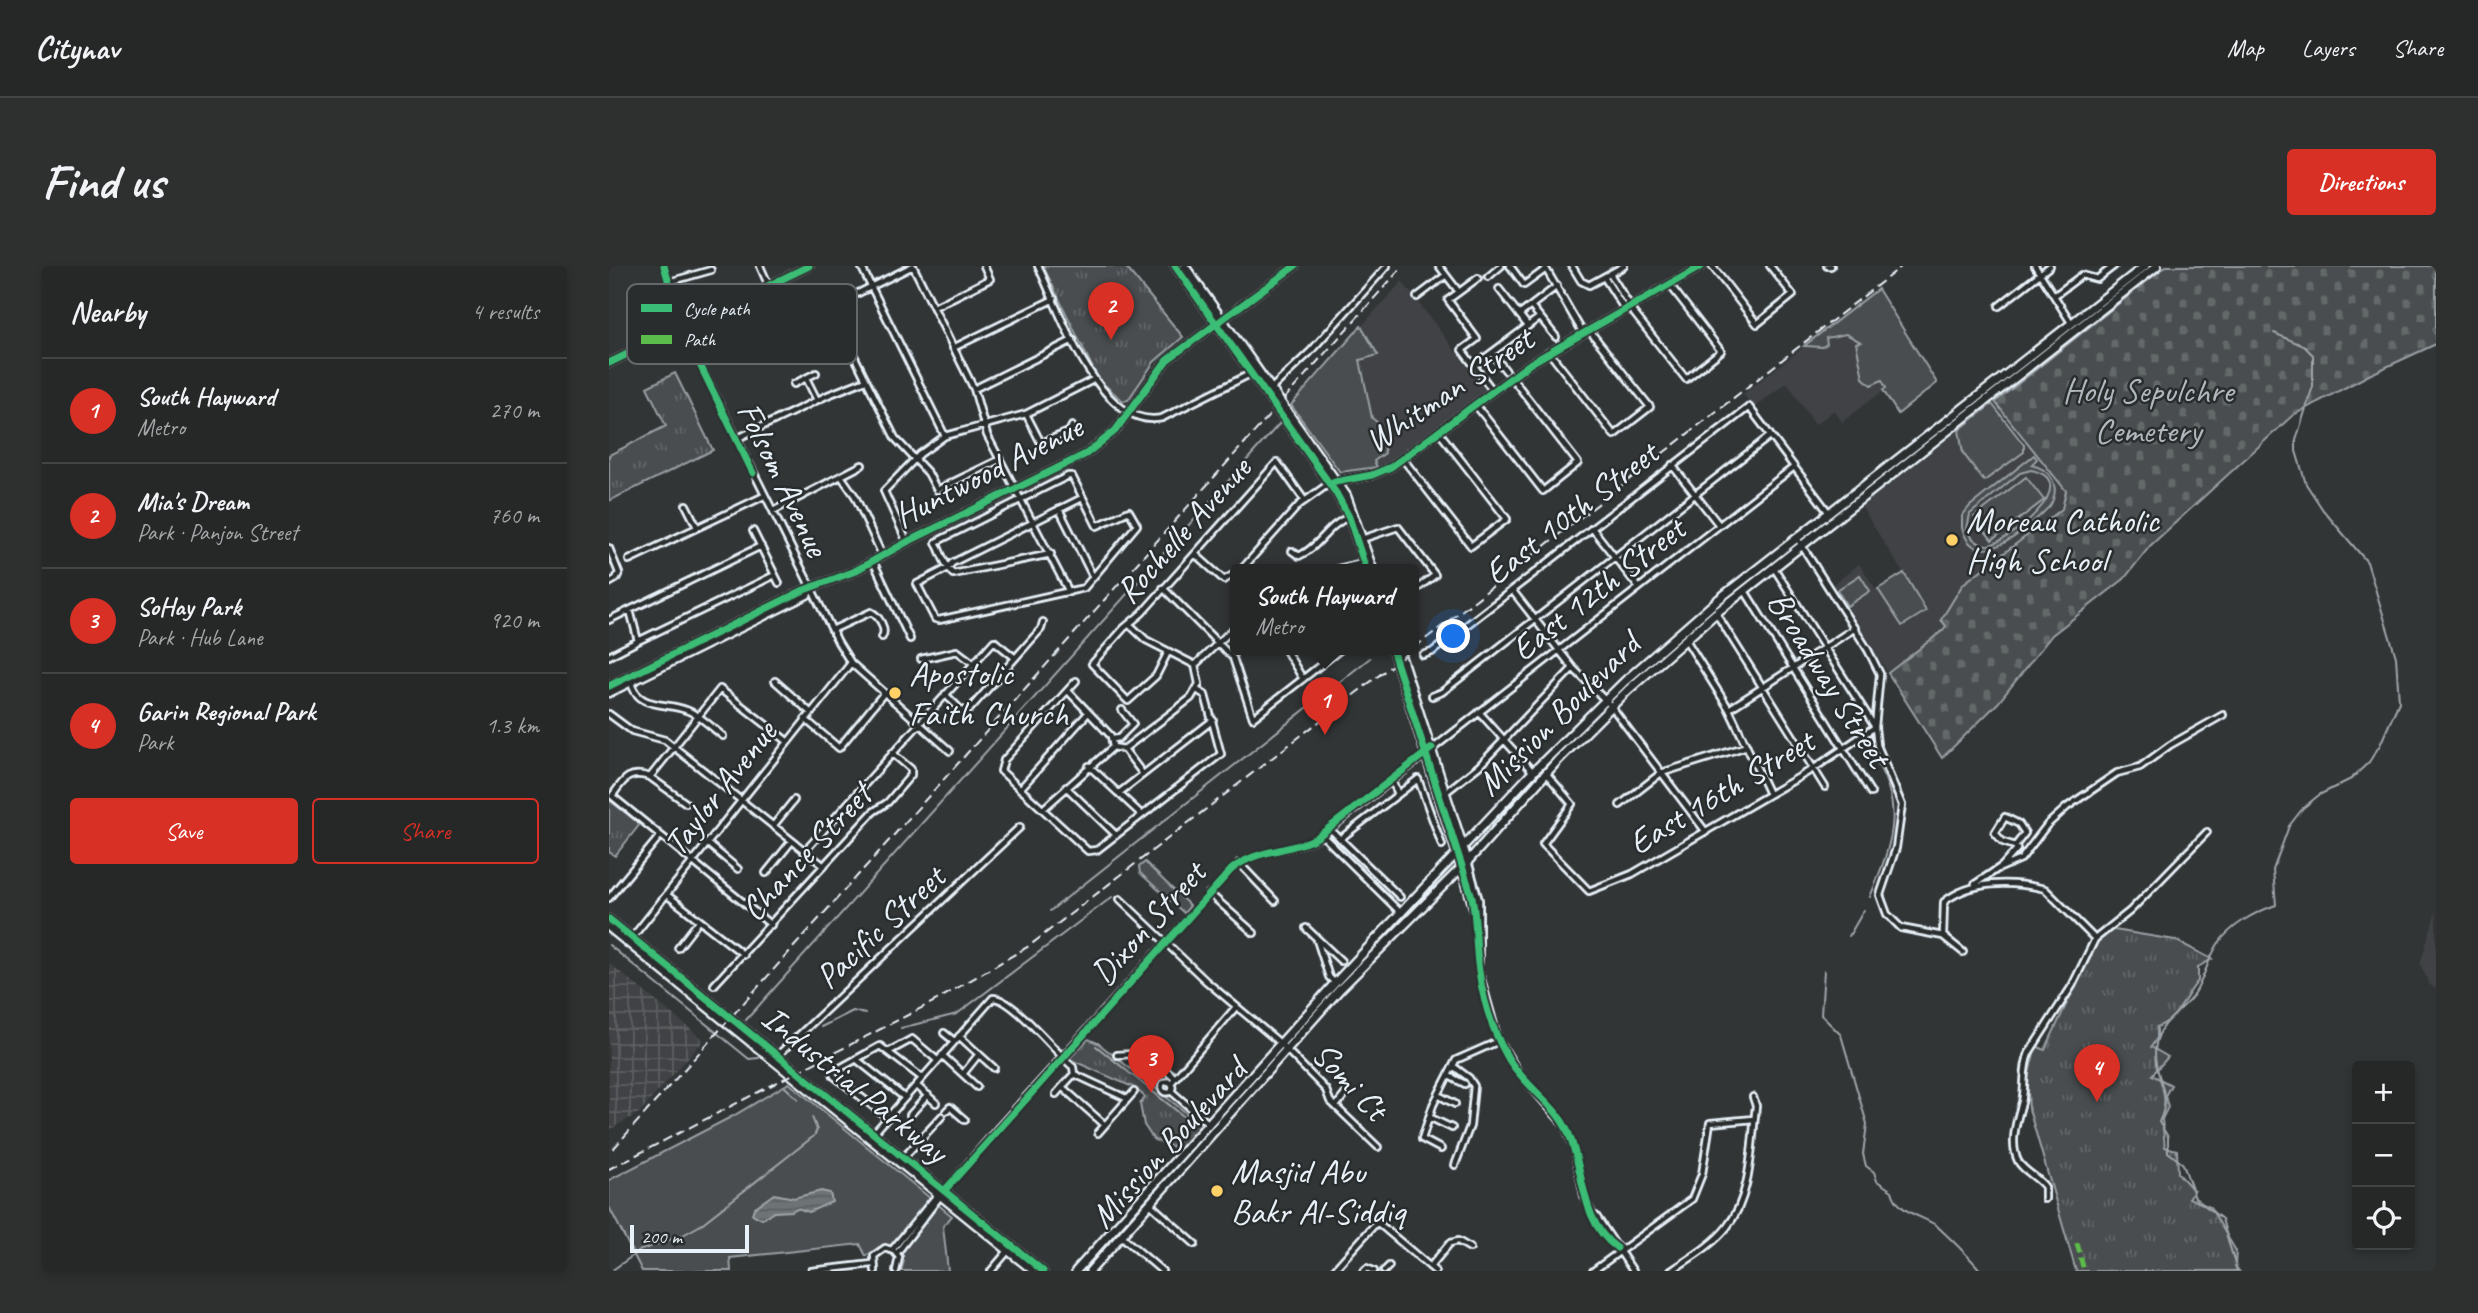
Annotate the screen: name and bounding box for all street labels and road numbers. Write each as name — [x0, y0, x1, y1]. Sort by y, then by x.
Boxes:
street label: Whitman Street — [1356, 315, 1545, 463]
street label: Folsom Avenue — [726, 394, 841, 566]
street label: Huntwood Avenue — [886, 403, 1092, 538]
street label: East 10th Street — [1475, 429, 1670, 595]
street label: Rochelle Avenue — [1105, 445, 1263, 613]
street label: East 12th Street — [1502, 505, 1697, 671]
street label: Broadway Street — [1757, 583, 1903, 778]
street label: Mission Boulevard — [1467, 619, 1653, 805]
street label: Taylor Avenue — [653, 709, 788, 865]
street label: East 16th Street — [1620, 717, 1825, 865]
street label: Chance Street — [731, 770, 884, 931]
street label: Dixon Street — [1081, 849, 1218, 994]
street label: Pacific Street — [806, 853, 957, 999]
street label: Industrial Parkway — [753, 995, 960, 1175]
street label: Somi Ct — [1302, 1032, 1400, 1133]
street label: Mission Boulevard — [1080, 1045, 1260, 1237]

